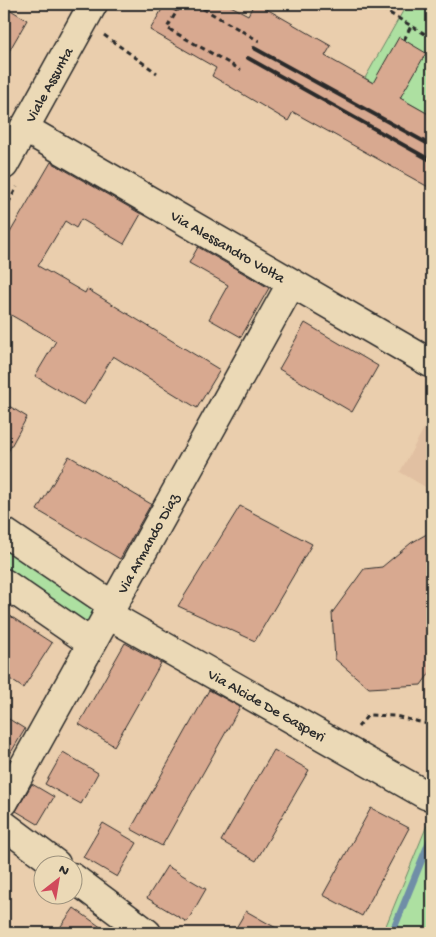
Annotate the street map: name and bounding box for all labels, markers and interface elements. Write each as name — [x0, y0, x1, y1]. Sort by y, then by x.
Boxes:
street label: Viale Assunta — [22, 44, 79, 127]
street label: Via Alessandro Volta — [166, 207, 288, 288]
street label: Via Armando Diaz — [114, 490, 184, 598]
street label: Via Alcide De Gasperi — [203, 666, 328, 747]
north arrow — [32, 854, 82, 904]
text: N — [55, 861, 72, 881]

